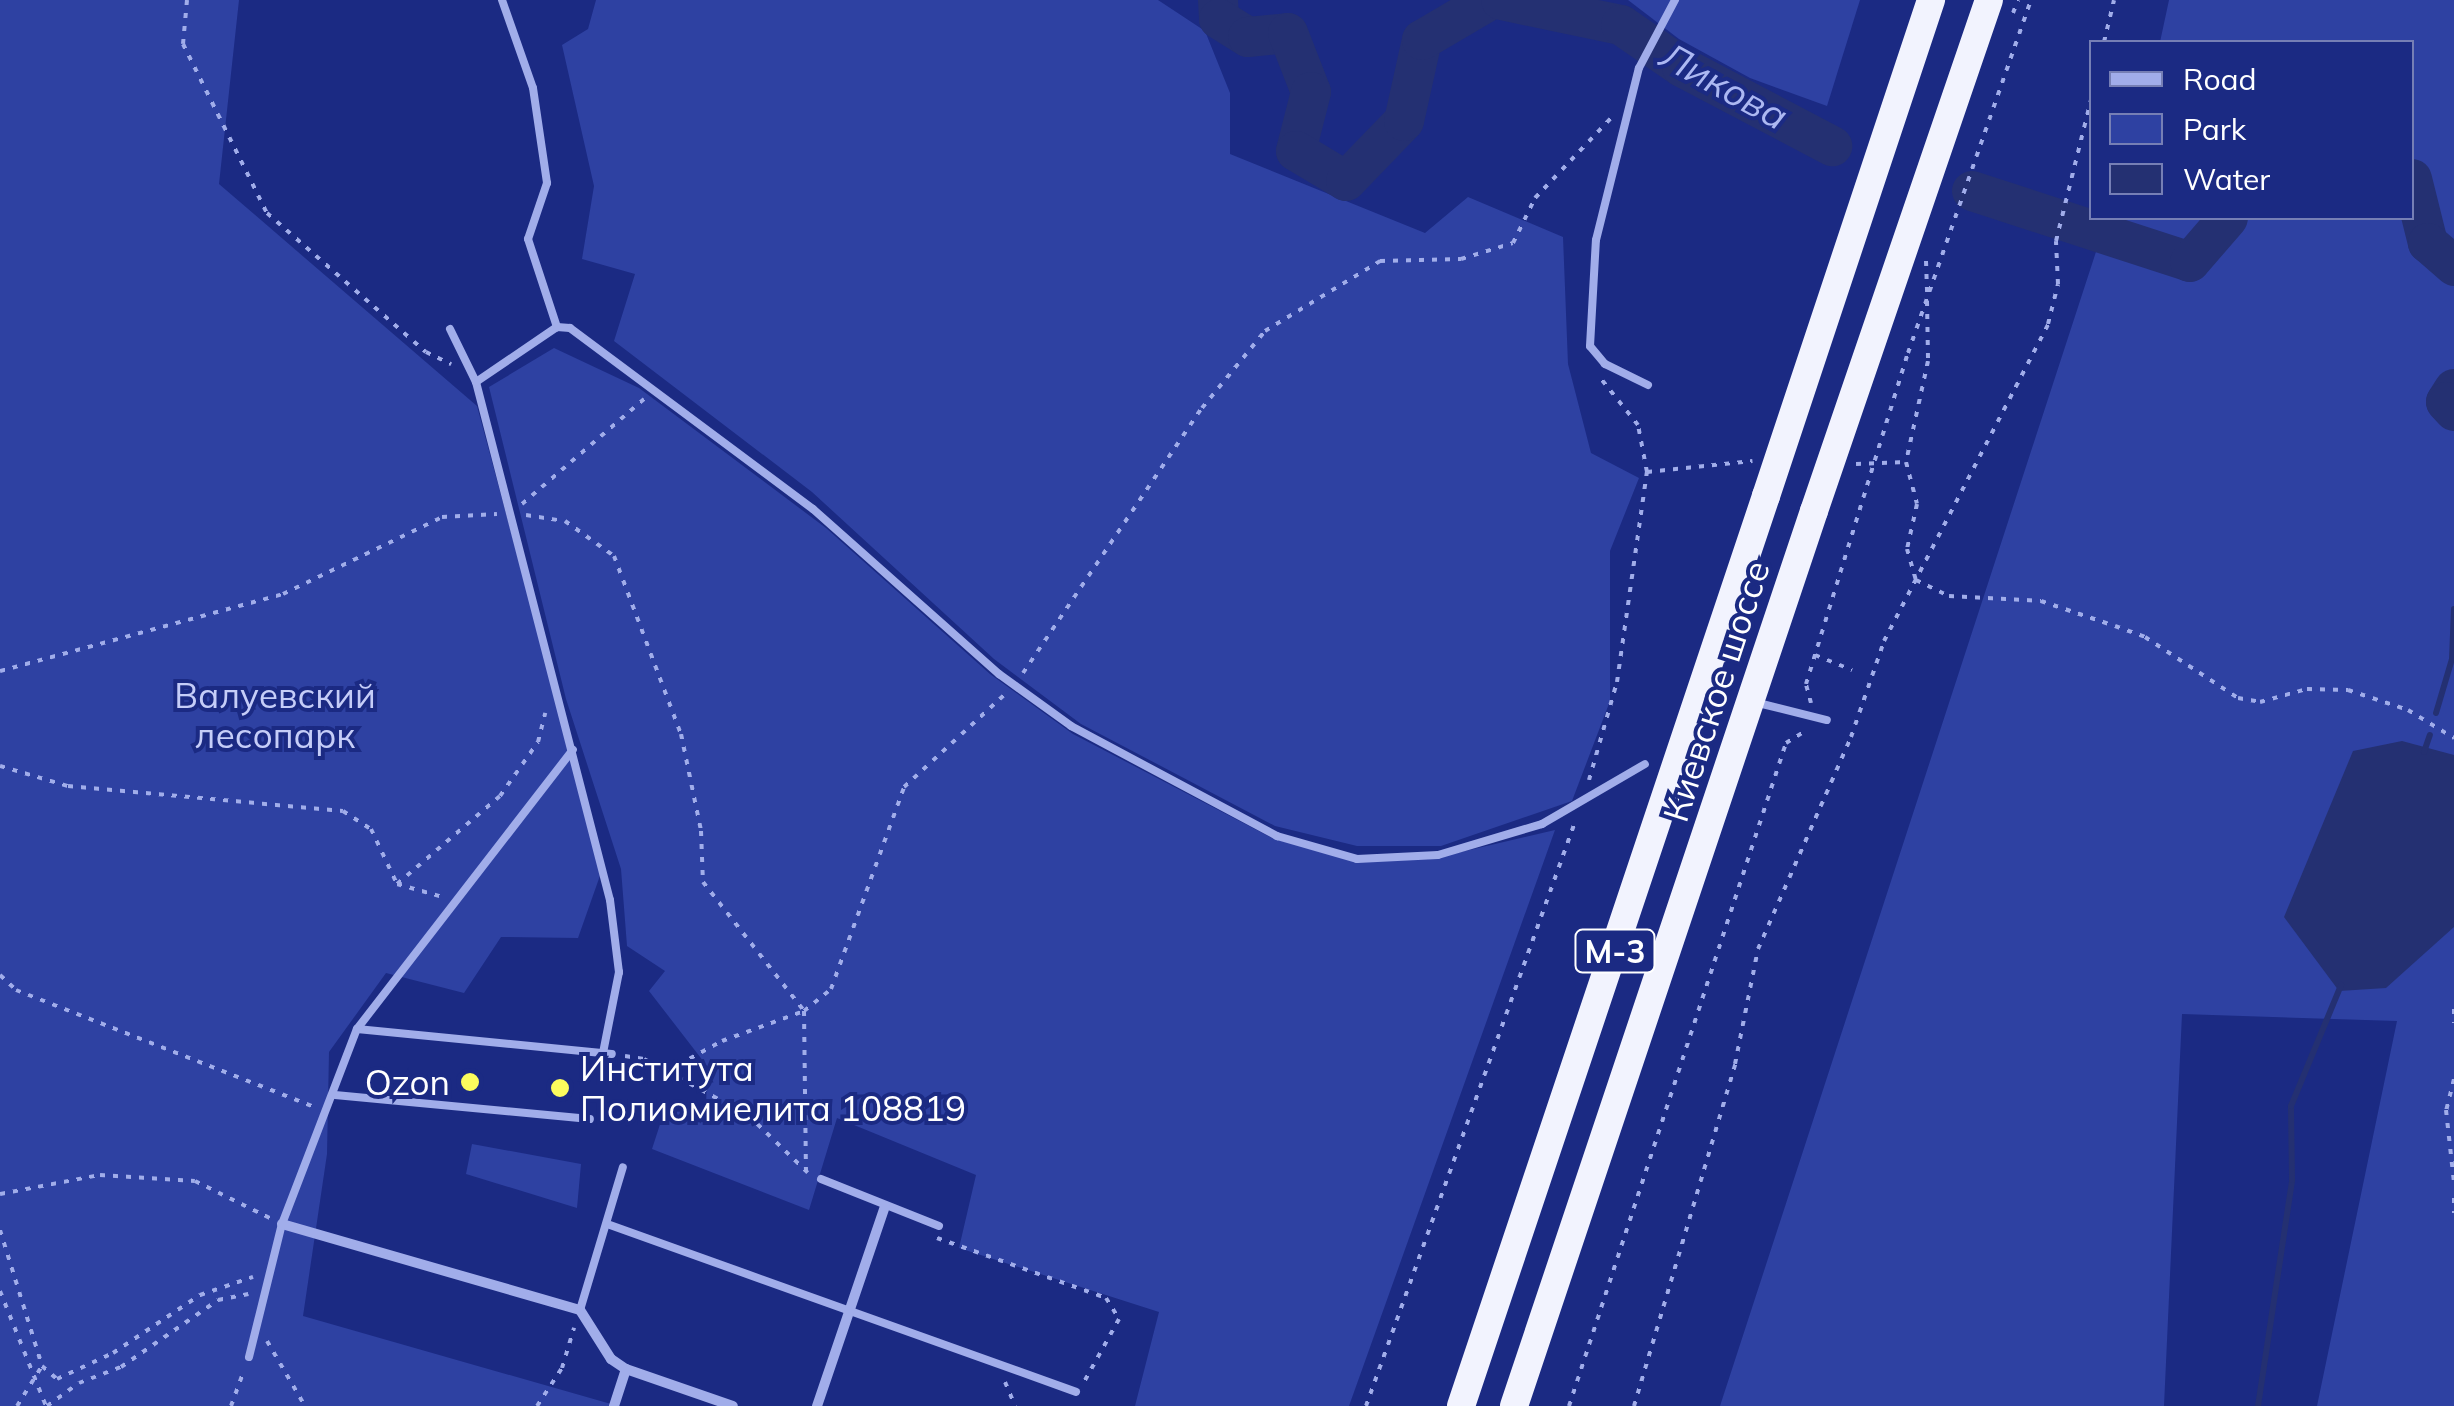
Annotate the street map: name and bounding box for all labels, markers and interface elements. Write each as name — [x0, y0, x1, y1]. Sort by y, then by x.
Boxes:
water label: Ликова — [1652, 32, 1796, 140]
legend — [2089, 40, 2414, 220]
text: Road — [2183, 60, 2257, 98]
text: Park — [2183, 110, 2246, 148]
text: Water — [2183, 160, 2270, 198]
street label: Киевское шоссе — [1654, 555, 1778, 827]
park label: Валуевский лесопарк — [174, 674, 376, 756]
road number: М-3 — [1572, 924, 1658, 978]
place label: Института Полиомиелита 108819 — [580, 1047, 966, 1129]
place label: Ozon — [365, 1061, 450, 1103]
marker: Ozon — [459, 1071, 481, 1093]
marker: Института Полиомиелита 108819 — [549, 1077, 571, 1099]

